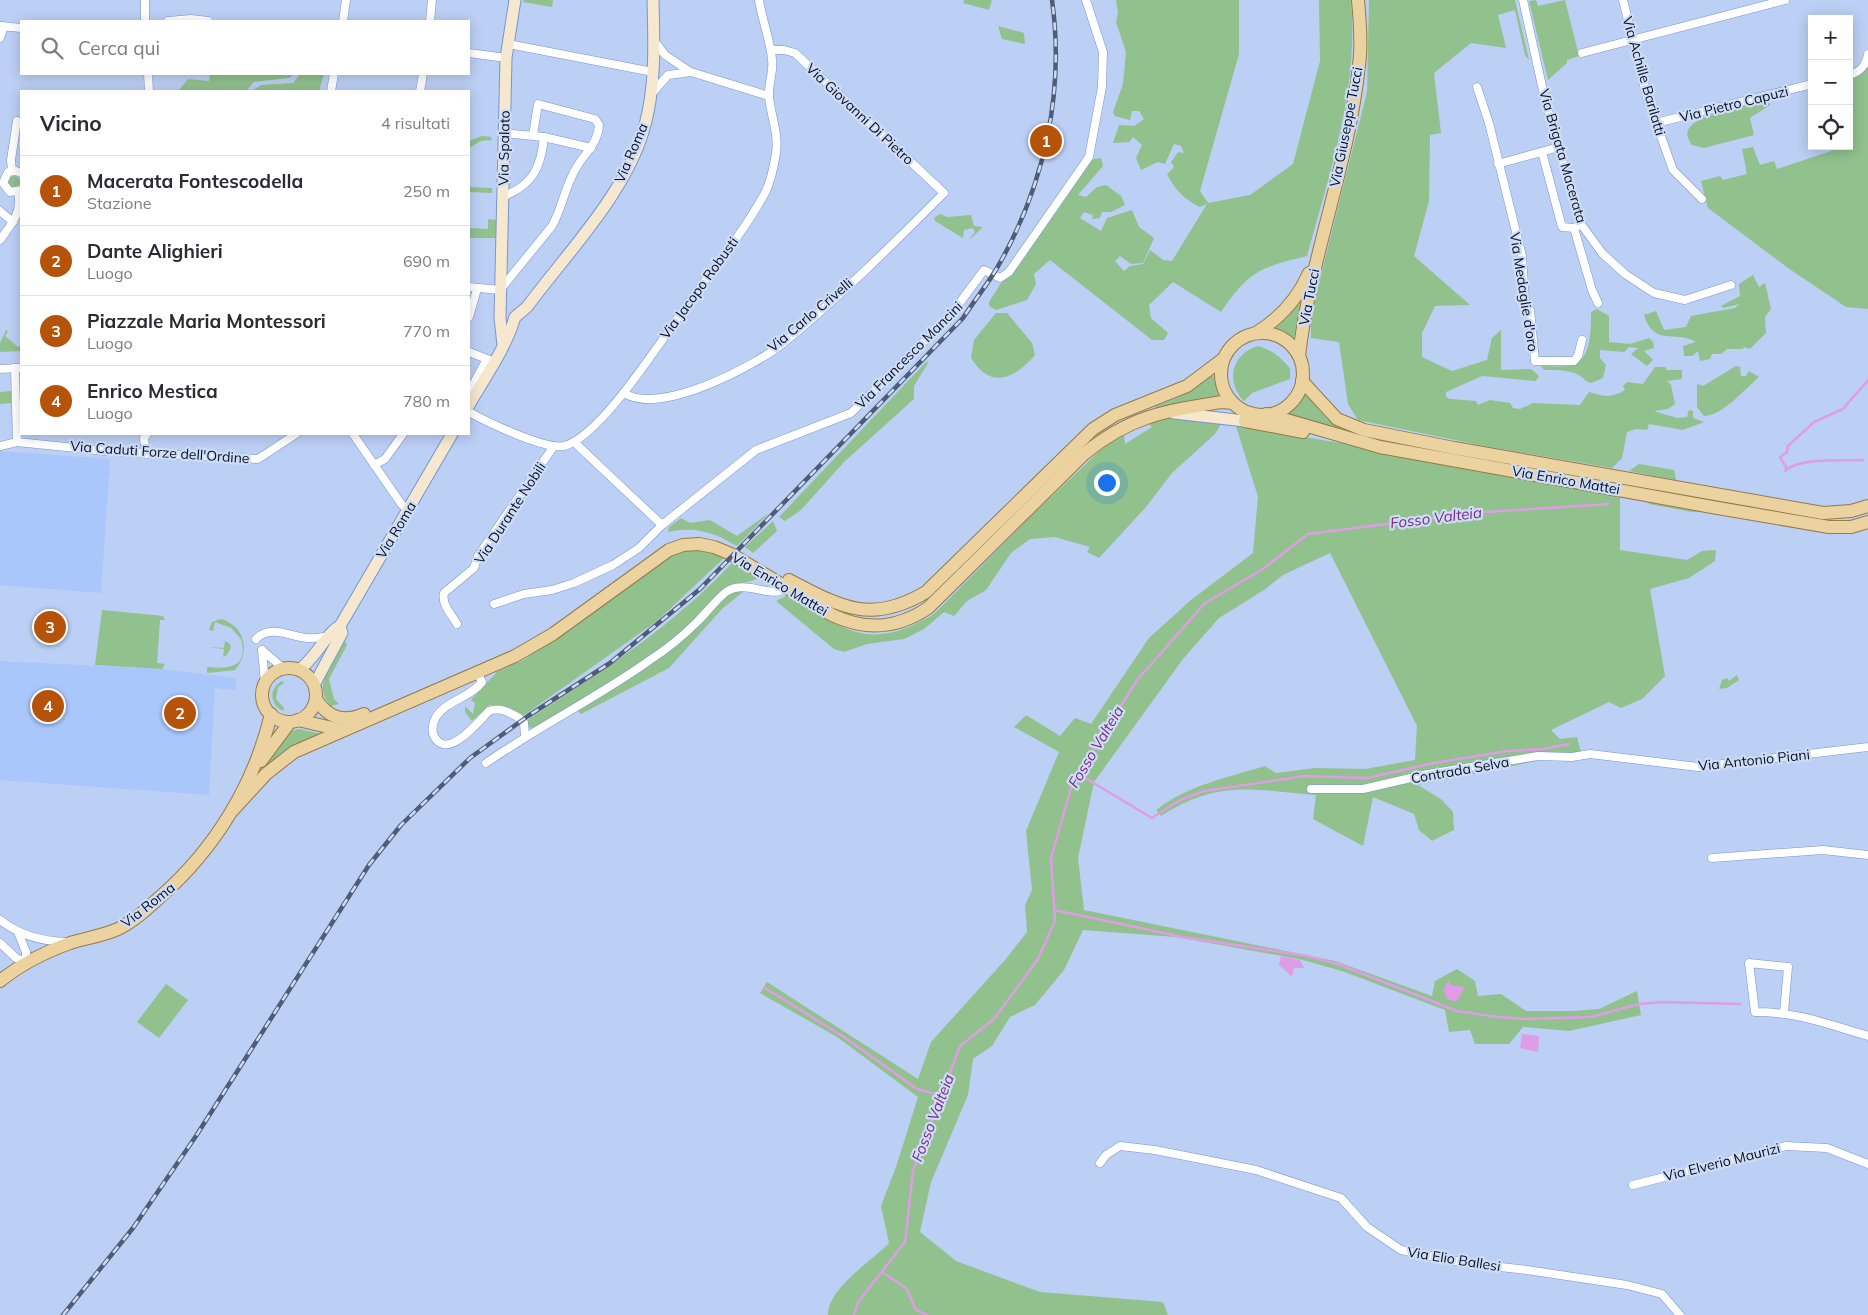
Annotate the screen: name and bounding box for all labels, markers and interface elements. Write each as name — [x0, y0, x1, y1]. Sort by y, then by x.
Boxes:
street label: Via Achille Barilatti — [1618, 14, 1670, 138]
map controls — [1808, 15, 1853, 150]
button: + — [1808, 15, 1853, 60]
search box — [20, 20, 470, 75]
icon: search — [38, 34, 66, 62]
text: Cerca qui — [78, 36, 160, 60]
street label: Via Giovanni Di Pietro — [802, 59, 918, 169]
button: − — [1808, 60, 1853, 105]
street label: Via Giuseppe Tucci — [1326, 65, 1366, 189]
street label: Via Pietro Capuzi — [1678, 82, 1790, 126]
street label: Via Brigata Macerata — [1535, 87, 1591, 225]
button: locate — [1808, 105, 1853, 150]
text: Vicino — [40, 110, 102, 136]
street label: Via Spalato — [494, 110, 514, 186]
text: 4 risultati — [381, 113, 450, 133]
street label: Via Roma — [610, 120, 652, 186]
pin: 1 — [1030, 122, 1062, 160]
text: Macerata Fontescodella — [87, 169, 303, 193]
text: 1 — [51, 181, 61, 201]
text: 250 m — [403, 181, 450, 201]
text: Stazione — [87, 193, 151, 213]
street label: Via Medaglie d'oro — [1506, 231, 1542, 353]
street label: Via Jacopo Robusti — [656, 233, 742, 343]
text: Dante Alighieri — [87, 239, 223, 263]
text: 2 — [51, 251, 61, 271]
text: 690 m — [403, 251, 450, 271]
text: Luogo — [87, 263, 133, 283]
street label: Via Tucci — [1295, 267, 1323, 327]
street label: Via Carlo Crivelli — [764, 274, 856, 356]
street label: Via Francesco Mancini — [851, 297, 967, 413]
text: Piazzale Maria Montessori — [87, 309, 326, 333]
text: 3 — [51, 321, 61, 341]
text: 770 m — [403, 321, 450, 341]
text: Luogo — [87, 333, 133, 353]
text: Enrico Mestica — [87, 379, 218, 403]
text: 4 — [51, 391, 61, 411]
text: 780 m — [403, 391, 450, 411]
text: Luogo — [87, 403, 133, 423]
street label: Via Caduti Forze dell'Ordine — [70, 437, 250, 467]
street label: Via Durante Nobili — [470, 459, 550, 567]
street label: Via Enrico Mattei — [1511, 462, 1621, 498]
your location — [1094, 470, 1120, 496]
street label: Via Roma — [372, 498, 420, 562]
water label: Fosso Valteia — [1389, 502, 1483, 533]
street label: Via Enrico Mattei — [728, 548, 832, 620]
pin: 3 — [34, 608, 66, 646]
pin: 4 — [32, 687, 64, 725]
pin: 2 — [164, 694, 196, 732]
water label: Fosso Valteia — [1064, 702, 1127, 791]
street label: Via Antonio Piani — [1697, 745, 1811, 775]
street label: Contrada Selva — [1409, 753, 1511, 787]
street label: Via Roma — [117, 878, 179, 932]
water label: Fosso Valteia — [907, 1071, 958, 1164]
street label: Via Elverio Maurizi — [1662, 1139, 1782, 1185]
street label: Via Elio Ballesi — [1406, 1243, 1502, 1275]

